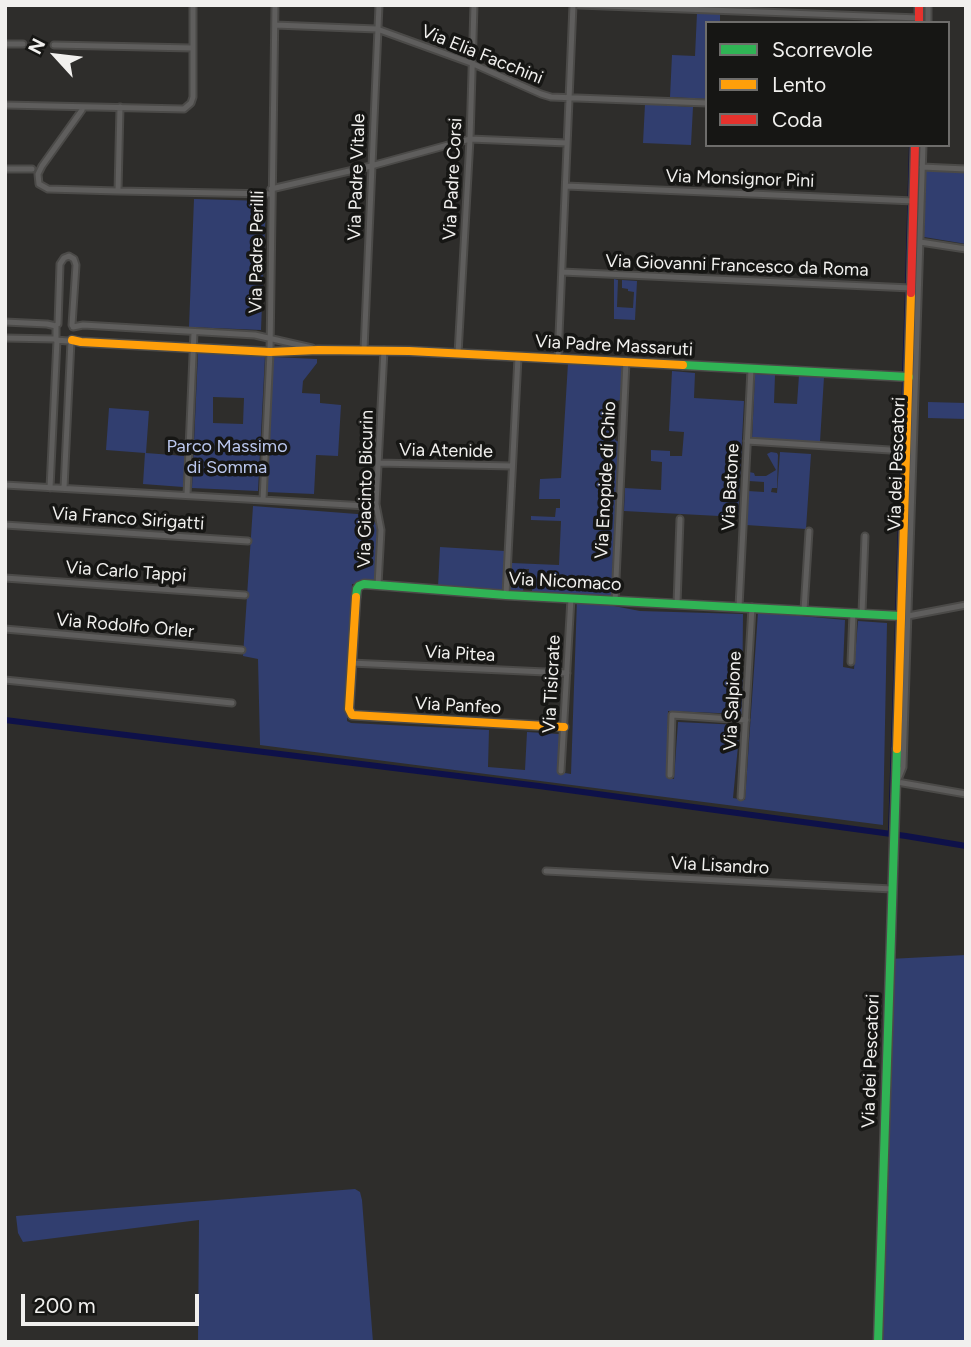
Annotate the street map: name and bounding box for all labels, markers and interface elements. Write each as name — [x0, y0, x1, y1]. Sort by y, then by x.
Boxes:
north arrow — [21, 21, 91, 91]
street label: Via Elia Facchini — [418, 21, 546, 89]
legend — [705, 21, 950, 147]
text: N — [23, 34, 50, 58]
text: Scorrevole — [772, 37, 873, 62]
text: Lento — [772, 72, 826, 97]
text: Coda — [772, 107, 822, 132]
street label: Via Padre Vitale — [344, 113, 370, 241]
street label: Via Padre Corsi — [439, 117, 467, 241]
street label: Via Monsignor Pini — [665, 166, 815, 192]
street label: Via Padre Perilli — [245, 190, 269, 314]
street label: Via Giovanni Francesco da Roma — [605, 251, 869, 281]
street label: Via Padre Massaruti — [535, 331, 693, 361]
street label: Via dei Pescatori — [884, 397, 910, 531]
street label: Via Enopide di Chio — [591, 401, 621, 559]
street label: Via Giacinto Bicurin — [354, 410, 378, 568]
park label: Parco Massimo di Somma — [166, 436, 288, 478]
street label: Via Atenide — [399, 439, 493, 463]
street label: Via Batone — [718, 443, 744, 531]
street label: Via Franco Sirigatti — [51, 503, 205, 535]
street label: Via Carlo Tappi — [65, 557, 187, 587]
street label: Via Nicomaco — [508, 568, 622, 596]
street label: Via Rodolfo Orler — [55, 609, 195, 643]
street label: Via Tisicrate — [539, 634, 565, 734]
street label: Via Pitea — [424, 641, 496, 667]
street label: Via Salpione — [720, 651, 746, 751]
street label: Via Panfeo — [414, 693, 502, 719]
street label: Via Lisandro — [670, 853, 770, 879]
street label: Via dei Pescatori — [858, 994, 884, 1128]
scale bar — [24, 1280, 203, 1324]
text: 200 m — [34, 1293, 96, 1318]

